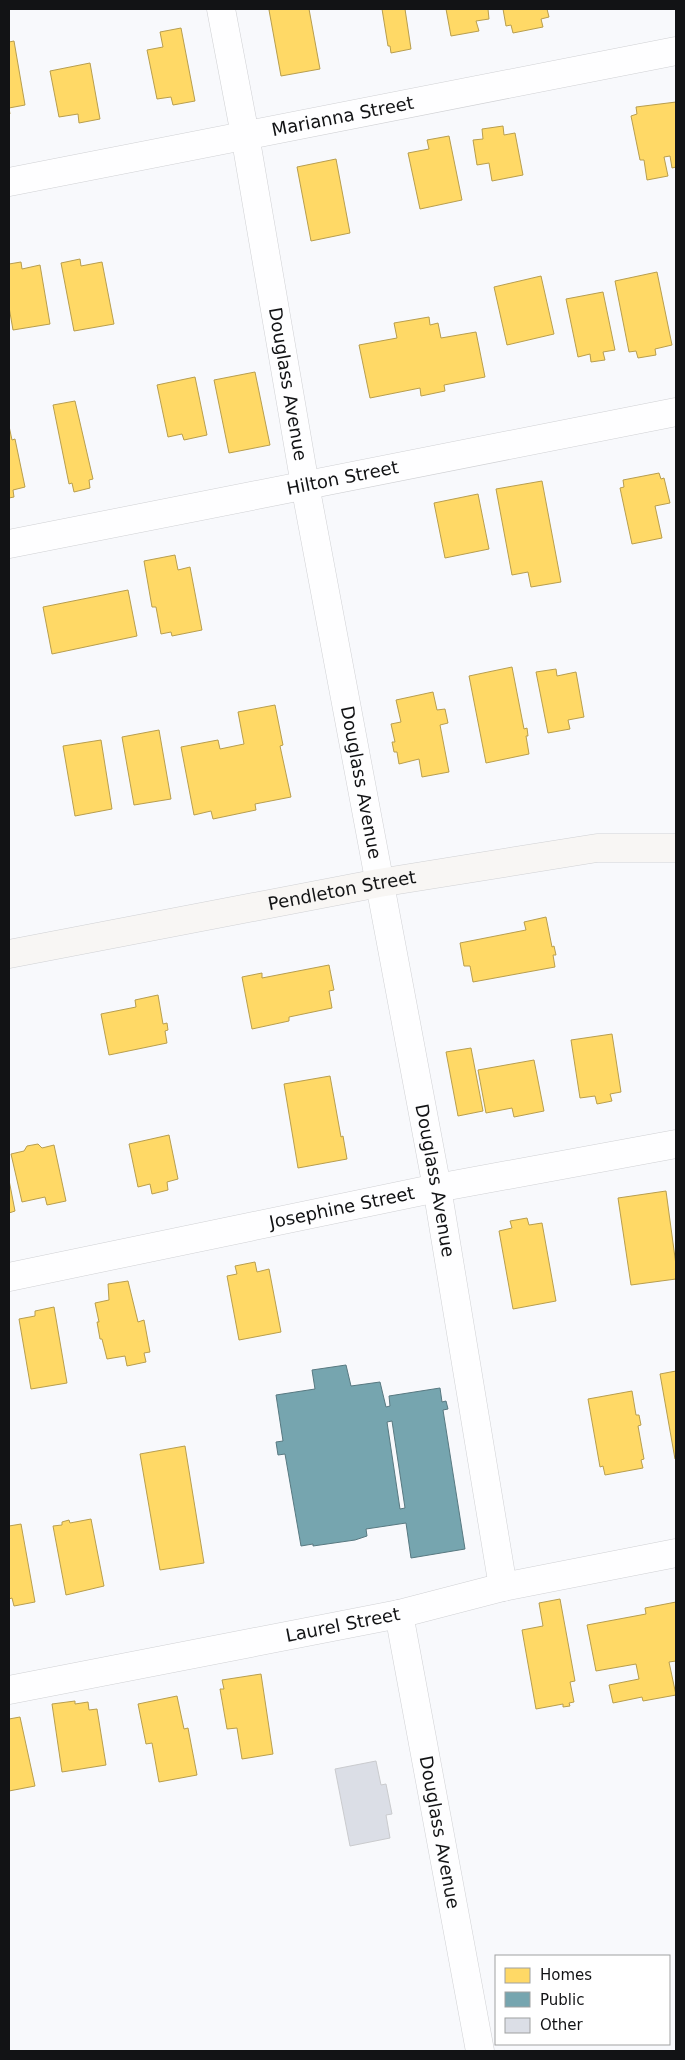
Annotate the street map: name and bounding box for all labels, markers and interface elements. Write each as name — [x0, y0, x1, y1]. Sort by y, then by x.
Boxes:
street label: Marianna Street — [270, 92, 415, 140]
street label: Douglass Avenue — [265, 306, 312, 462]
street label: Hilton Street — [285, 456, 400, 499]
street label: Douglass Avenue — [337, 704, 386, 861]
street label: Pendleton Street — [266, 866, 417, 914]
street label: Douglass Avenue — [411, 1102, 459, 1259]
street label: Josephine Street — [266, 1182, 416, 1233]
street label: Laurel Street — [284, 1603, 402, 1646]
street label: Douglass Avenue — [415, 1754, 464, 1910]
legend — [495, 1955, 670, 2045]
text: Homes — [540, 1966, 592, 1984]
text: Public — [540, 1991, 584, 2009]
text: Other — [540, 2016, 583, 2034]

